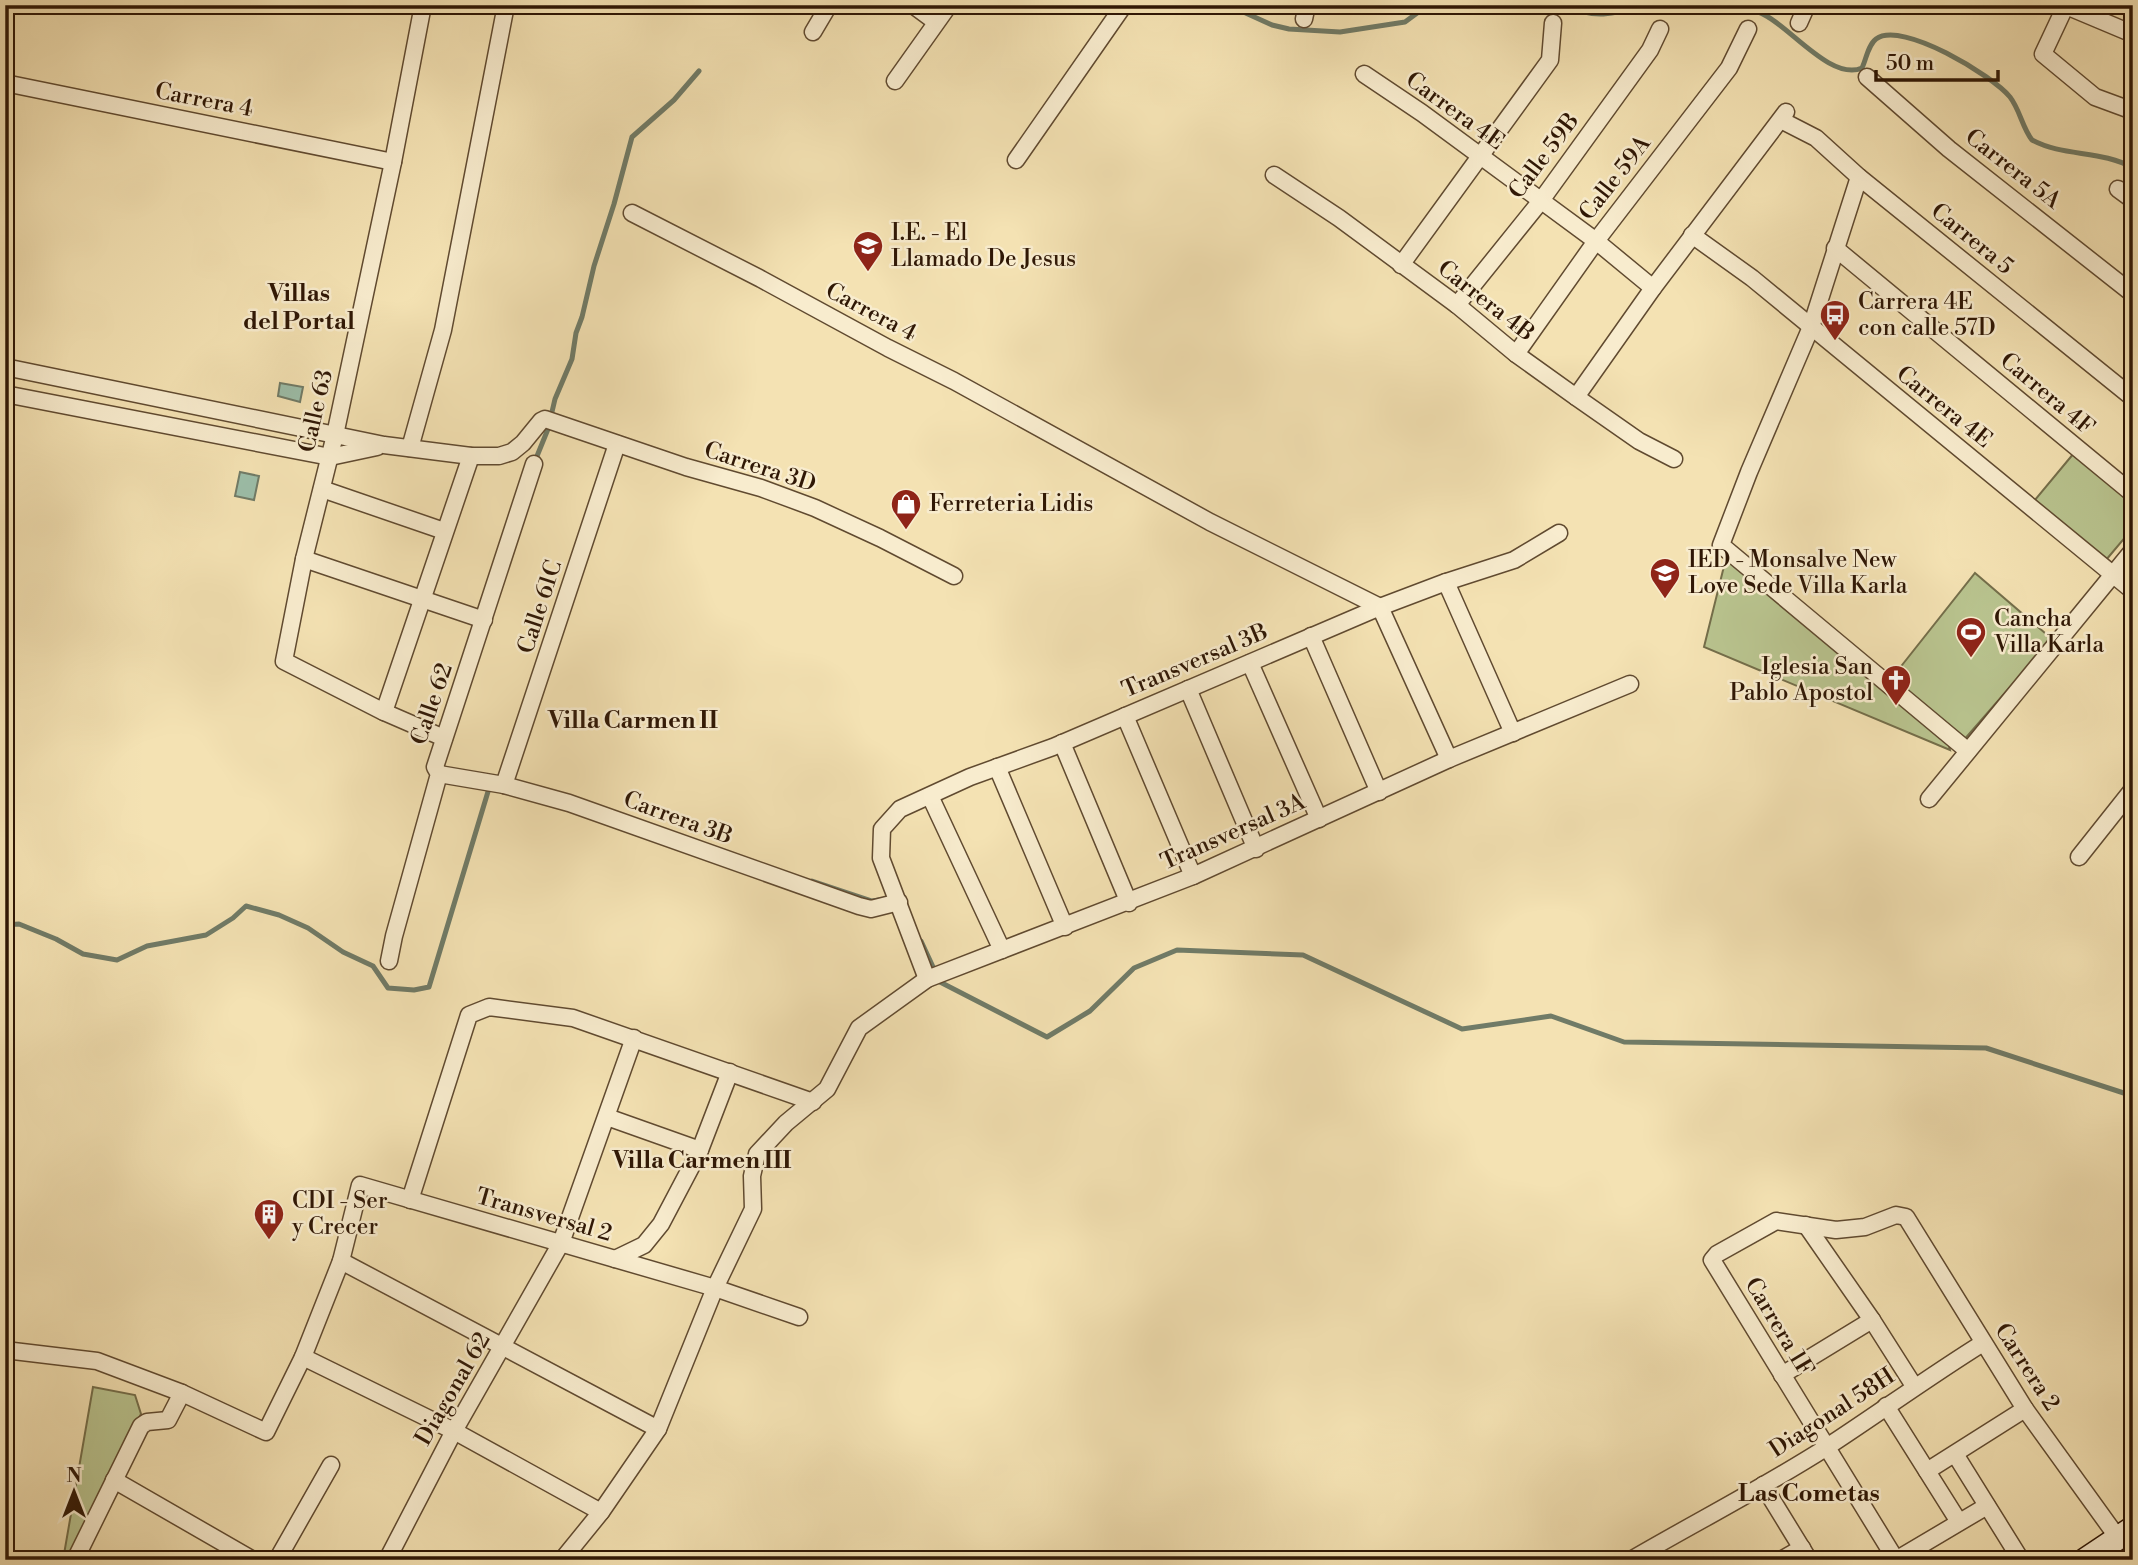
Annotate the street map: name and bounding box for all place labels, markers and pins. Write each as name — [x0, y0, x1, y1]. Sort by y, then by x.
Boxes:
place label: I.E. - El Llamado De Jesus — [891, 219, 1076, 273]
school or university icon: I.E. - El Llamado De Jesus — [851, 229, 885, 273]
place label: Carrera 4E con calle 57D — [1858, 288, 1996, 342]
bus stop icon: Carrera 4E con calle 57D — [1818, 298, 1852, 342]
shop icon: Ferreteria Lidis — [889, 487, 923, 531]
place label: Ferreteria Lidis — [929, 490, 1093, 518]
place label: IED - Monsalve New Love Sede Villa Karla — [1688, 546, 1908, 600]
school or university icon: IED - Monsalve New Love Sede Villa Karla — [1648, 556, 1682, 600]
place label: Cancha Villa Karla — [1993, 605, 2104, 659]
sports icon: Cancha Villa Karla — [1954, 615, 1988, 659]
place label: Iglesia San Pablo Apostol — [1729, 653, 1873, 707]
church icon: Iglesia San Pablo Apostol — [1879, 663, 1913, 707]
place label: CDI - Ser y Crecer — [291, 1187, 388, 1241]
building icon: CDI - Ser y Crecer — [252, 1197, 286, 1241]

